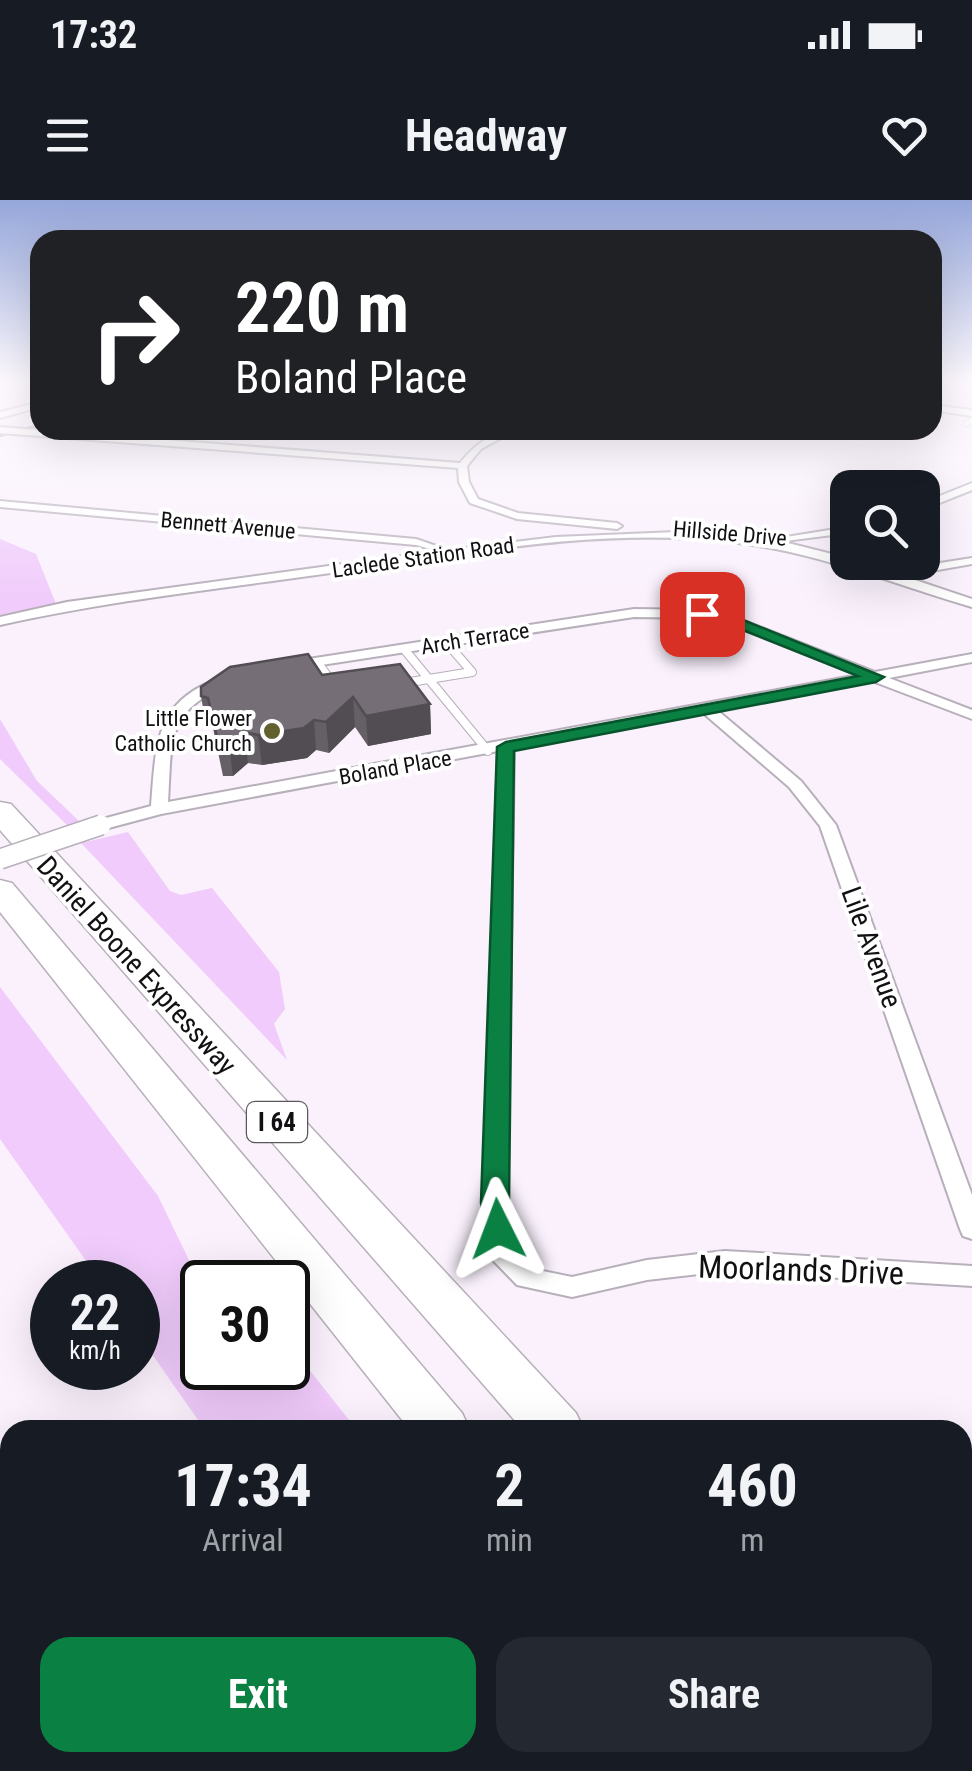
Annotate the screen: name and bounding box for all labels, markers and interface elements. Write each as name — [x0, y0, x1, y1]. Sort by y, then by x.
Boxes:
text: 17:32 — [50, 13, 137, 57]
icon: menu — [40, 108, 95, 163]
icon: heart — [877, 108, 932, 163]
text: Headway — [405, 109, 567, 162]
text: 220 m — [235, 267, 409, 349]
icon: right — [70, 270, 200, 400]
text: Boland Place — [235, 351, 467, 404]
map controls — [830, 470, 940, 580]
button: search — [830, 470, 940, 580]
street label: Bennett Avenue — [159, 507, 296, 544]
street label: Hillside Drive — [672, 516, 788, 551]
street label: Laclede Station Road — [330, 532, 516, 583]
pin — [660, 572, 745, 657]
icon: arrive — [675, 587, 730, 642]
street label: Arch Terrace — [419, 618, 531, 659]
place label: Little Flower Catholic Church — [114, 706, 252, 756]
marker: Little Flower Catholic Church — [261, 720, 283, 742]
street label: Boland Place — [337, 745, 453, 790]
street label: Daniel Boone Expressway — [30, 850, 243, 1081]
street label: Lile Avenue — [834, 882, 909, 1012]
road number: I 64 — [247, 1102, 307, 1142]
position arrow — [446, 1177, 550, 1281]
street label: Moorlands Drive — [697, 1247, 905, 1293]
speed limit sign: 30 — [180, 1260, 310, 1390]
text: 22 — [70, 1284, 120, 1342]
text: km/h — [69, 1336, 121, 1365]
text: 17:34 — [174, 1450, 312, 1521]
text: 2 — [494, 1450, 525, 1521]
text: 460 — [707, 1450, 798, 1521]
text: Arrival — [202, 1521, 284, 1559]
text: min — [486, 1521, 533, 1559]
text: m — [740, 1521, 764, 1559]
button: Exit — [40, 1637, 476, 1752]
button: Share — [496, 1637, 932, 1752]

